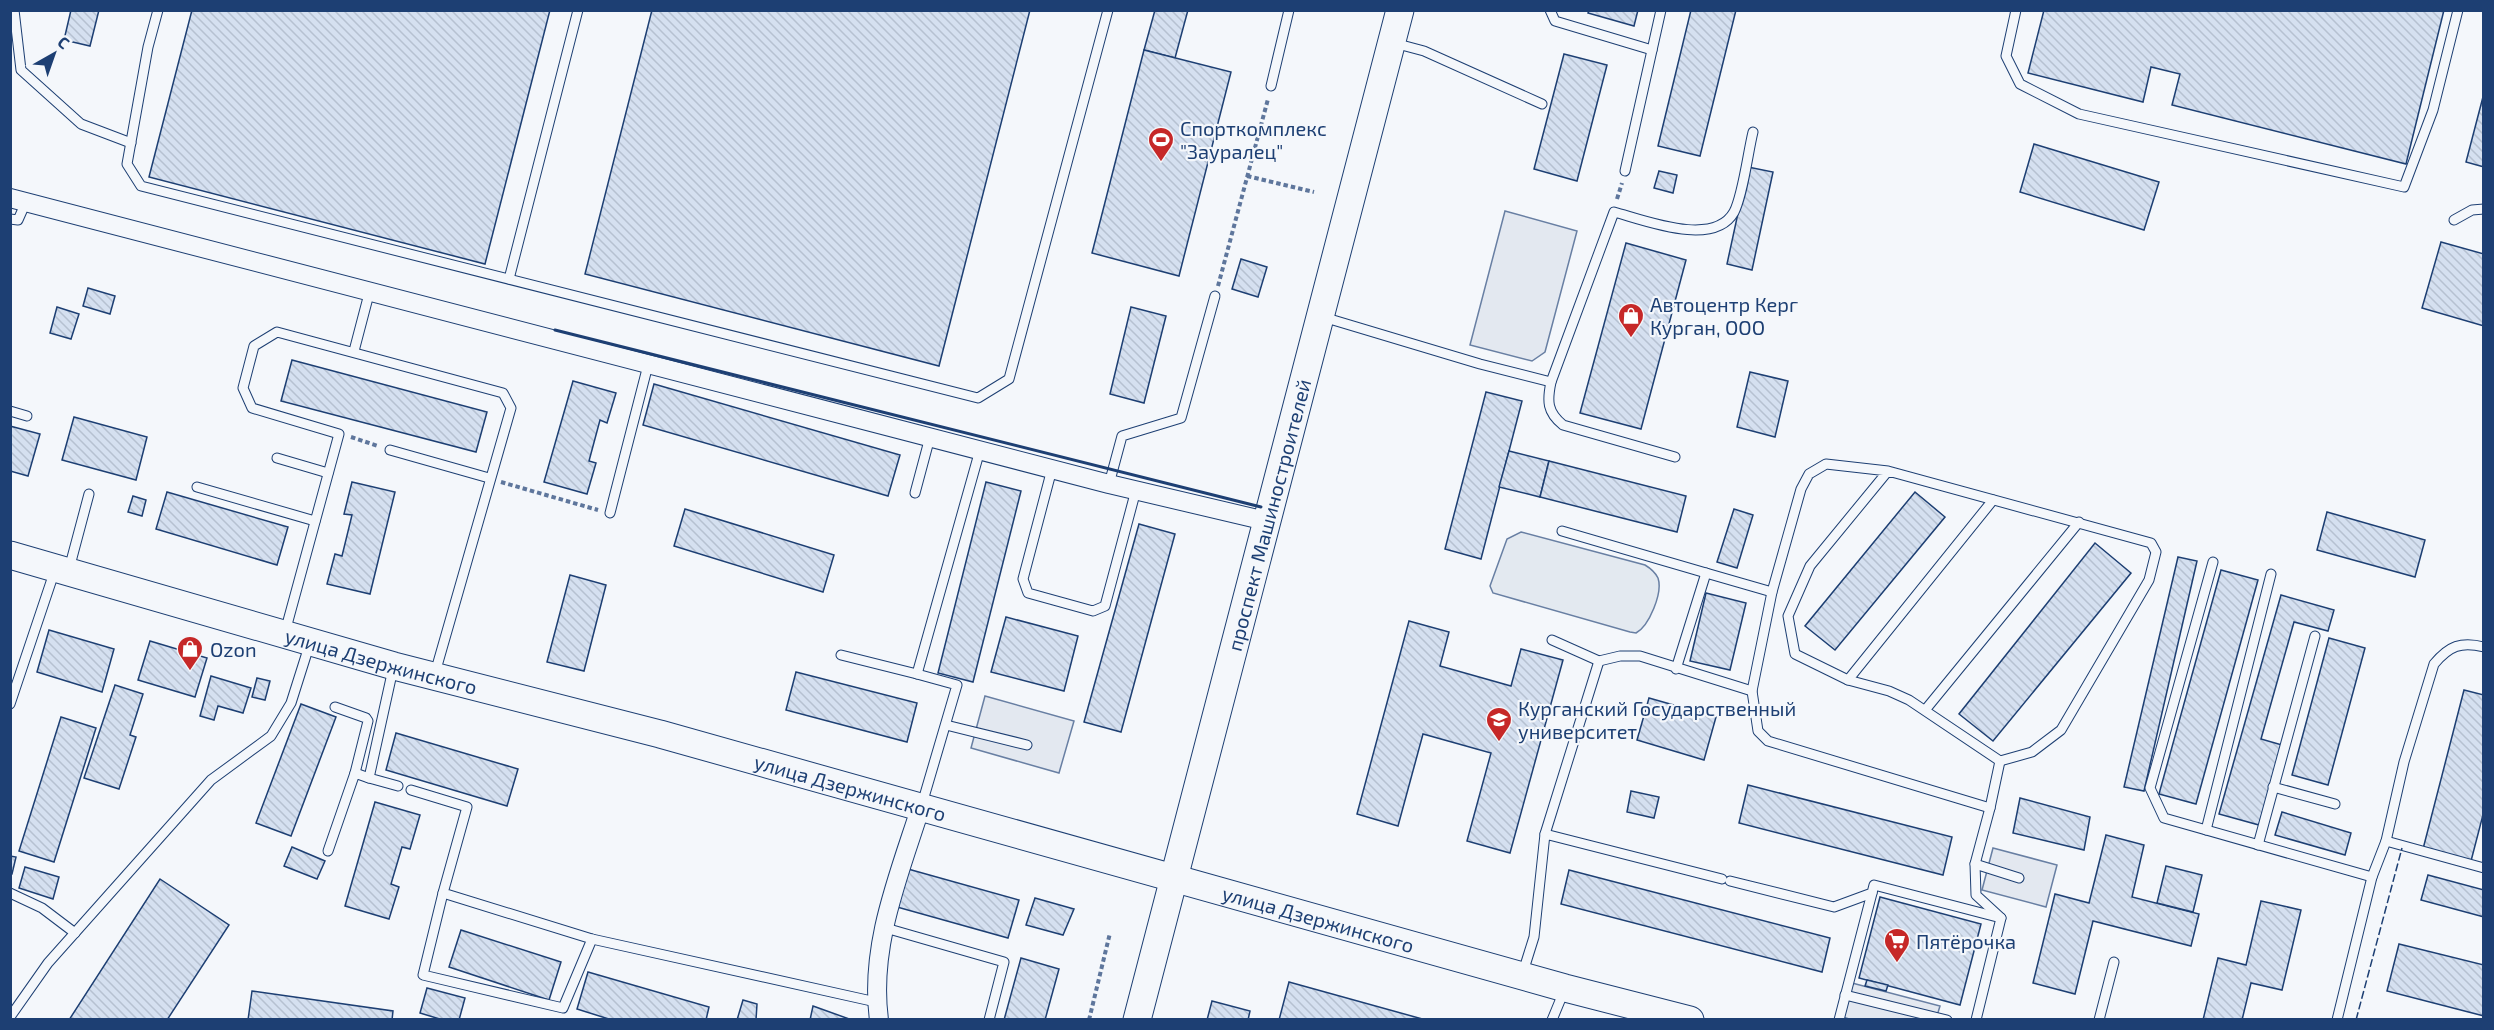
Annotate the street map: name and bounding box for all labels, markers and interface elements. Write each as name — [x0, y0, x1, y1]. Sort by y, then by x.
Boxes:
north arrow — [24, 24, 84, 84]
text: С — [54, 32, 74, 52]
place label: Спорткомплекс "Зауралец" — [1180, 116, 1327, 164]
sports icon: Спорткомплекс "Зауралец" — [1146, 125, 1176, 163]
place label: Автоцентр Керг Курган, ООО — [1650, 292, 1798, 340]
shop icon: Автоцентр Керг Курган, ООО — [1616, 301, 1646, 339]
street label: проспект Машиностроителей — [1222, 376, 1315, 653]
street label: улица Дзержинского — [282, 623, 480, 699]
shop icon: Ozon — [175, 634, 205, 672]
place label: Ozon — [210, 637, 257, 661]
place label: Курганский Государственный университет — [1518, 696, 1796, 744]
school or university icon: Курганский Государственный университет — [1484, 705, 1514, 743]
street label: улица Дзержинского — [751, 749, 949, 826]
street label: улица Дзержинского — [1219, 880, 1417, 957]
supermarket icon: Пятёрочка — [1882, 926, 1912, 964]
place label: Пятёрочка — [1916, 929, 2016, 953]

